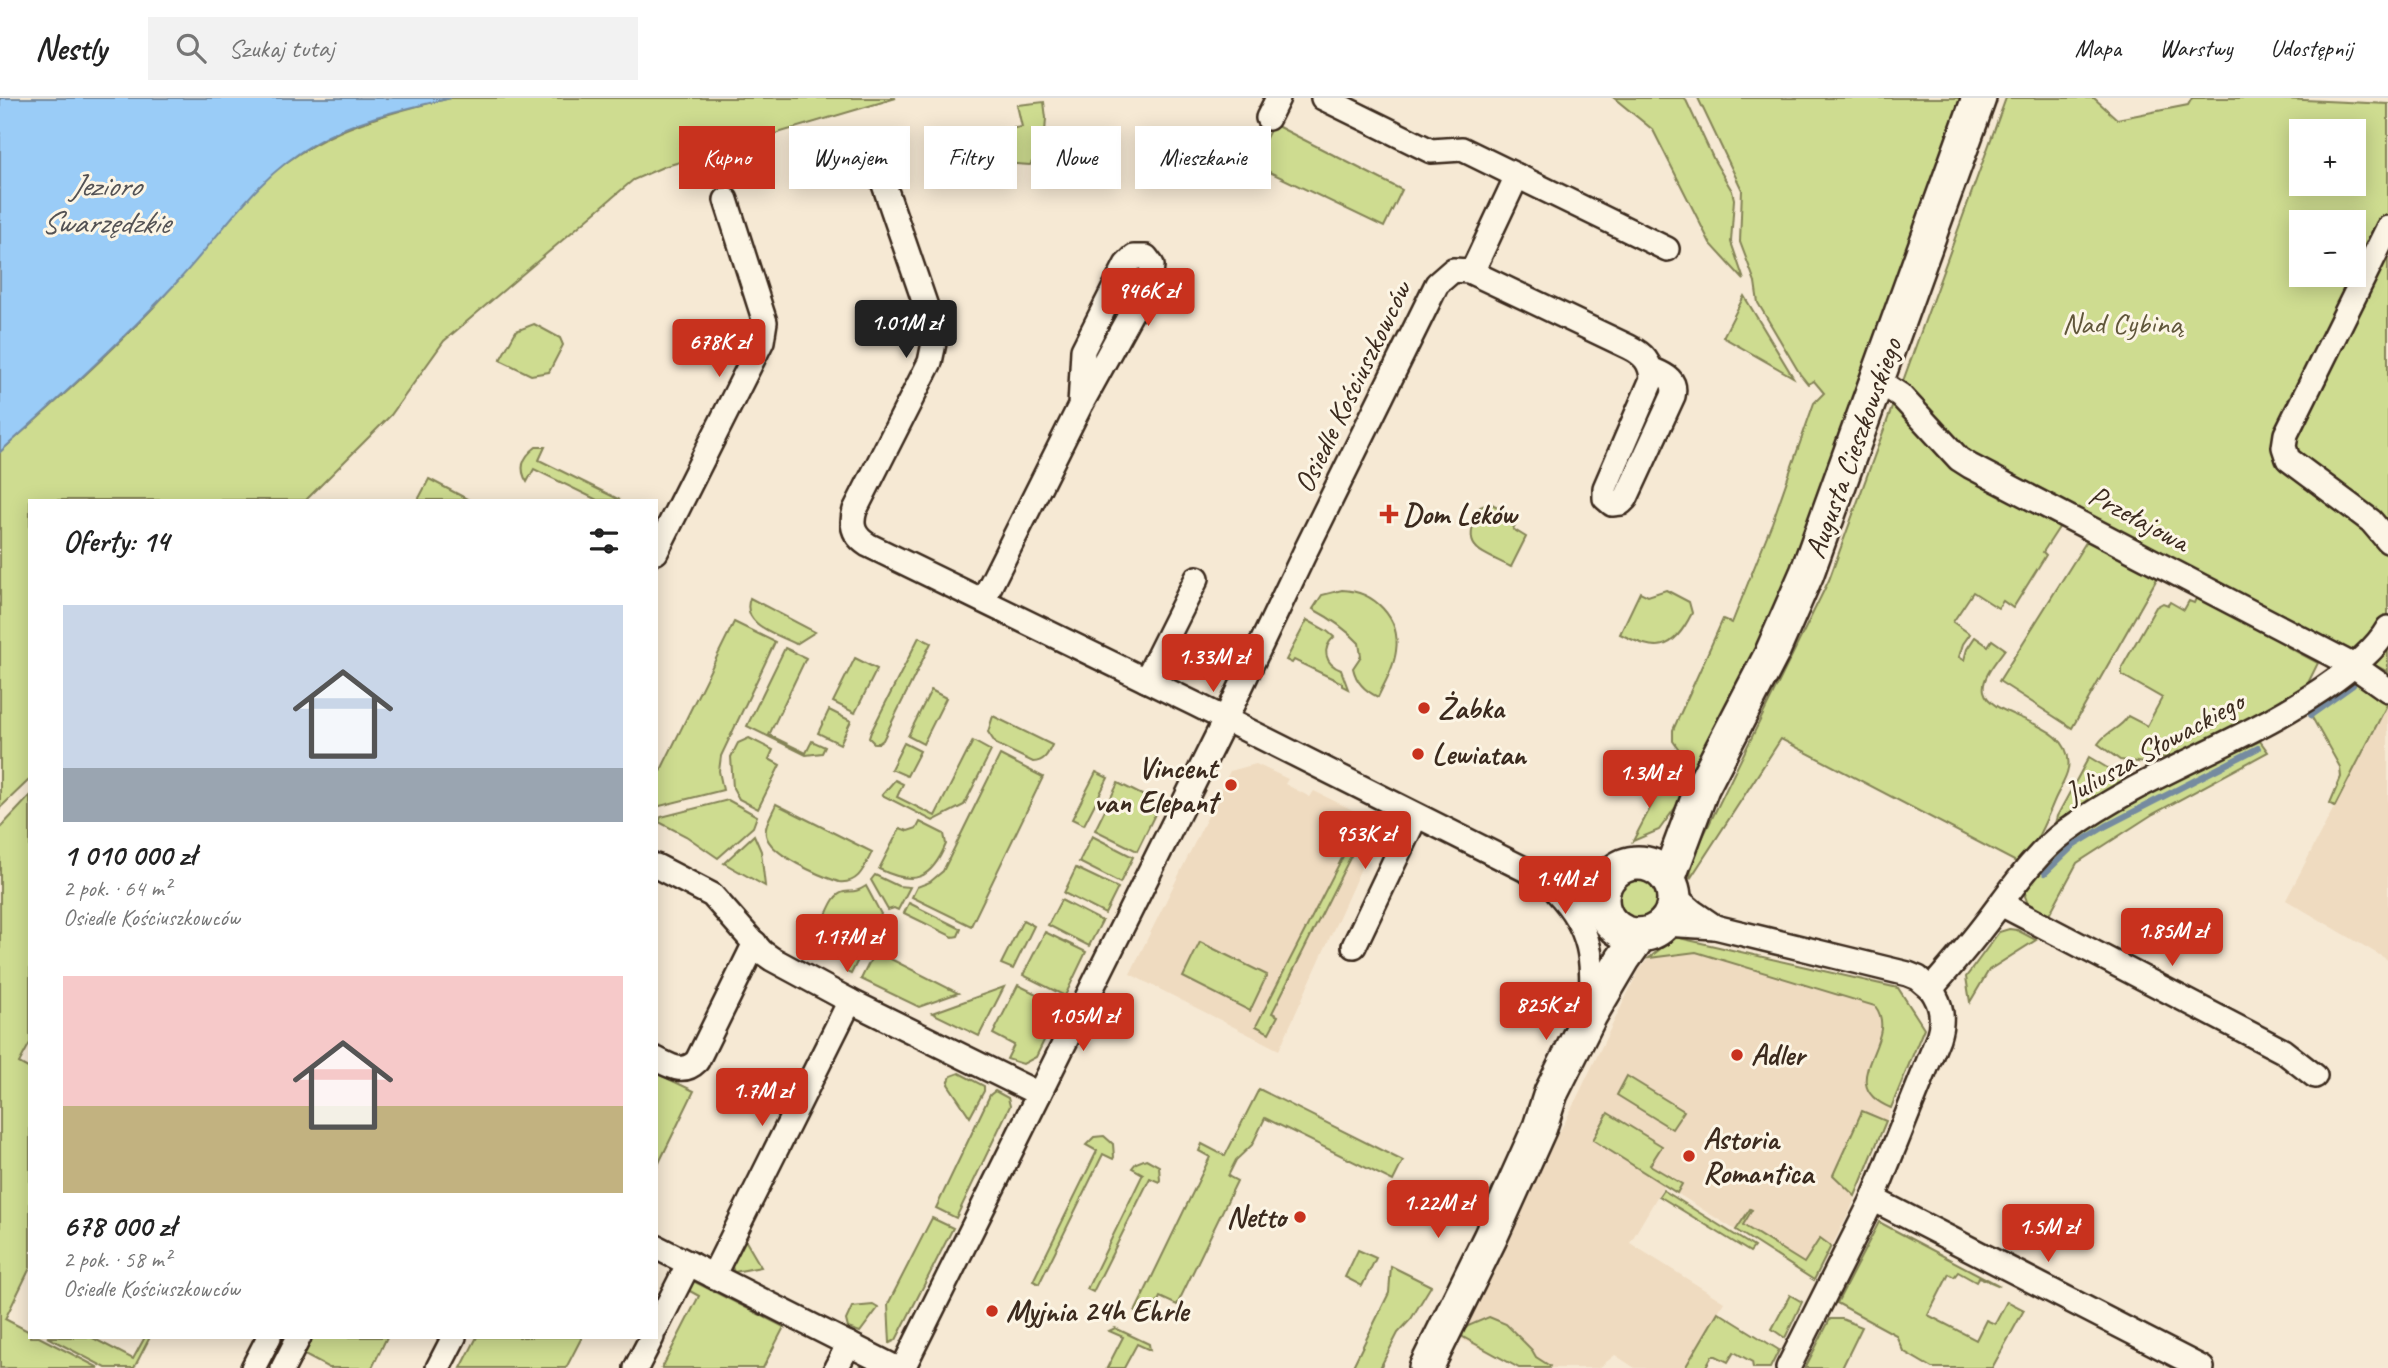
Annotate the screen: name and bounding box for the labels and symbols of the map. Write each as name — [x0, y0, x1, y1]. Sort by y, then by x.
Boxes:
water label: Jezioro Swarzędzkie — [41, 165, 174, 243]
pin: 946K zł — [1083, 268, 1213, 328]
street label: Osiedle Kościuszkowców — [1284, 273, 1421, 499]
pin: 1.01M zł — [834, 300, 978, 360]
park label: Nad Cybiną — [2062, 304, 2184, 342]
pin: 678K zł — [654, 320, 784, 379]
street label: Augusta Cieszkowskiego — [1796, 331, 1911, 563]
street label: Przełajowa — [2082, 476, 2198, 561]
place label: Dom Leków — [1403, 495, 1519, 533]
marker: Dom Leków — [1381, 506, 1397, 522]
pin: 1.33M zł — [1141, 634, 1285, 694]
street label: Juliusza Słowackiego — [2056, 680, 2253, 813]
place label: Żabka — [1438, 689, 1507, 727]
marker: Żabka — [1416, 700, 1432, 716]
place label: Lewiatan — [1432, 735, 1528, 773]
marker: Lewiatan — [1410, 746, 1426, 762]
place label: Vincent van Elepant — [1094, 749, 1222, 821]
pin: 1.3M zł — [1584, 750, 1714, 810]
marker: Vincent van Elepant — [1223, 777, 1239, 793]
pin: 953K zł — [1300, 812, 1430, 871]
pin: 1.4M zł — [1500, 856, 1630, 916]
pin: 1.85M zł — [2100, 908, 2244, 968]
pin: 1.17M zł — [775, 914, 919, 974]
pin: 825K zł — [1481, 982, 1611, 1042]
pin: 1.05M zł — [1011, 993, 1155, 1053]
place label: Adler — [1751, 1036, 1808, 1074]
marker: Adler — [1729, 1047, 1745, 1063]
pin: 1.7M zł — [697, 1068, 827, 1128]
place label: Astoria Romantica — [1703, 1120, 1816, 1192]
marker: Astoria Romantica — [1681, 1148, 1697, 1164]
pin: 1.22M zł — [1366, 1180, 1510, 1240]
place label: Netto — [1226, 1198, 1289, 1236]
pin: 1.5M zł — [1983, 1204, 2113, 1264]
marker: Netto — [1292, 1209, 1308, 1225]
place label: Myjnia 24h Ehrle — [1006, 1292, 1191, 1330]
marker: Myjnia 24h Ehrle — [984, 1303, 1000, 1319]

